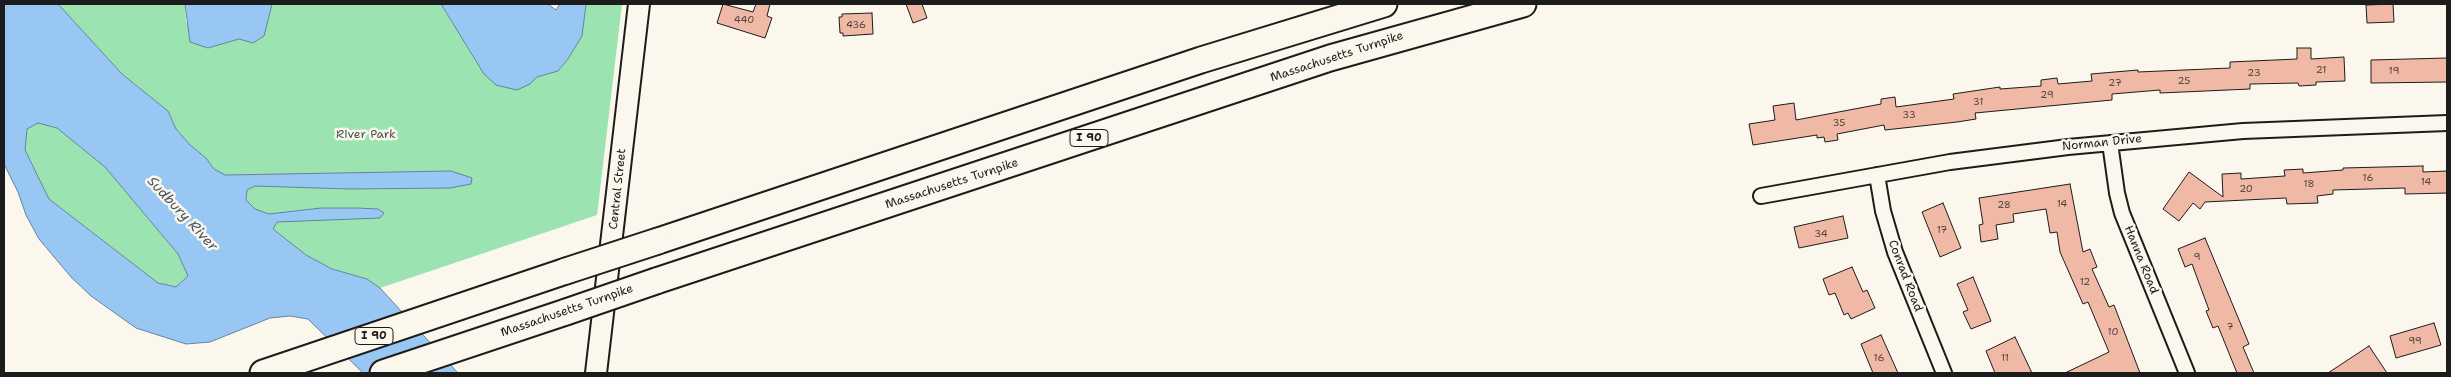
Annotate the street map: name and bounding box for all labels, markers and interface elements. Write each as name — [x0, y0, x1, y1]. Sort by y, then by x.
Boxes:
house number: 440 — [734, 14, 754, 26]
house number: 436 — [846, 19, 866, 31]
street label: Massachusetts Turnpike — [1269, 29, 1405, 85]
house number: 21 — [2316, 64, 2326, 76]
house number: 19 — [2389, 65, 2399, 77]
house number: 23 — [2247, 67, 2261, 79]
house number: 25 — [2178, 75, 2190, 87]
house number: 27 — [2108, 77, 2122, 89]
house number: 29 — [2040, 89, 2054, 101]
house number: 31 — [1973, 96, 1983, 108]
house number: 33 — [1902, 109, 1916, 121]
house number: 35 — [1833, 117, 1845, 129]
park label: River Park — [336, 128, 396, 142]
road number: I 90 — [1070, 130, 1108, 146]
street label: Norman Drive — [2061, 132, 2143, 154]
street label: Central Street — [607, 148, 629, 230]
street label: Massachusetts Turnpike — [884, 156, 1020, 212]
house number: 16 — [2363, 172, 2373, 184]
water label: Sudbury River — [143, 173, 221, 255]
house number: 14 — [2421, 176, 2431, 188]
house number: 18 — [2303, 178, 2315, 190]
house number: 20 — [2239, 183, 2253, 195]
house number: 14 — [2057, 198, 2067, 210]
house number: 28 — [1997, 199, 2011, 211]
house number: 17 — [1937, 224, 1947, 236]
street label: Hanna Road — [2121, 224, 2161, 296]
house number: 34 — [1814, 228, 1828, 240]
street label: Conrad Road — [1885, 238, 1925, 314]
house number: 9 — [2194, 251, 2200, 263]
house number: 12 — [2080, 276, 2090, 288]
street label: Massachusetts Turnpike — [499, 282, 635, 340]
house number: 7 — [2227, 321, 2233, 333]
house number: 10 — [2108, 326, 2118, 338]
road number: I 90 — [355, 328, 393, 344]
house number: 99 — [2408, 335, 2422, 347]
house number: 16 — [1874, 352, 1884, 364]
house number: 11 — [2001, 352, 2009, 364]

